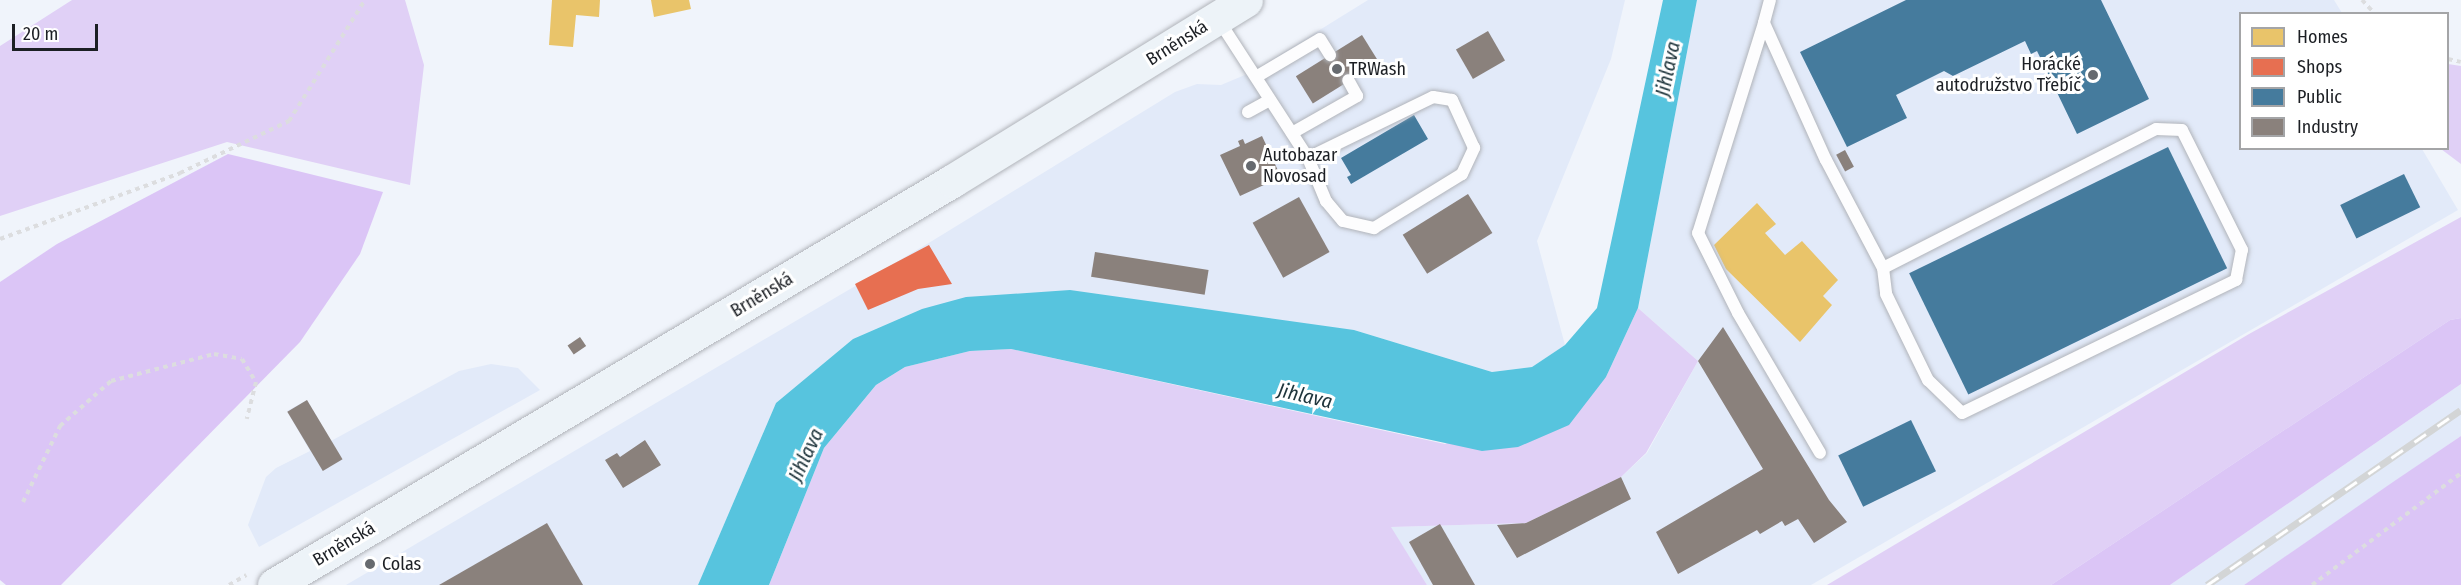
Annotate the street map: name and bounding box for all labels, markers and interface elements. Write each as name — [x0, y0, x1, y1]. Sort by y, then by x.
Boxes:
scale bar — [15, 12, 100, 50]
legend — [2239, 12, 2449, 150]
street label: Brněnská — [1142, 16, 1212, 70]
text: 20 m — [23, 23, 58, 45]
text: Homes — [2297, 26, 2348, 48]
water label: Jihlava — [1650, 39, 1686, 99]
place label: Horácké autodružstvo Třebíč — [1936, 54, 2081, 97]
text: Shops — [2297, 56, 2342, 78]
place label: TRWash — [1349, 58, 1406, 80]
marker: TRWash — [1330, 62, 1344, 76]
marker: Horácké autodružstvo Třebíč — [2086, 68, 2100, 82]
text: Public — [2297, 86, 2342, 108]
text: Industry — [2297, 116, 2358, 138]
place label: Autobazar Novosad — [1263, 145, 1337, 188]
marker: Autobazar Novosad — [1244, 159, 1258, 173]
street label: Brněnská — [727, 268, 797, 322]
water label: Jihlava — [1275, 378, 1335, 414]
water label: Jihlava — [783, 425, 829, 485]
street label: Brněnská — [309, 517, 379, 571]
place label: Colas — [382, 553, 421, 575]
marker: Colas — [363, 557, 377, 571]

